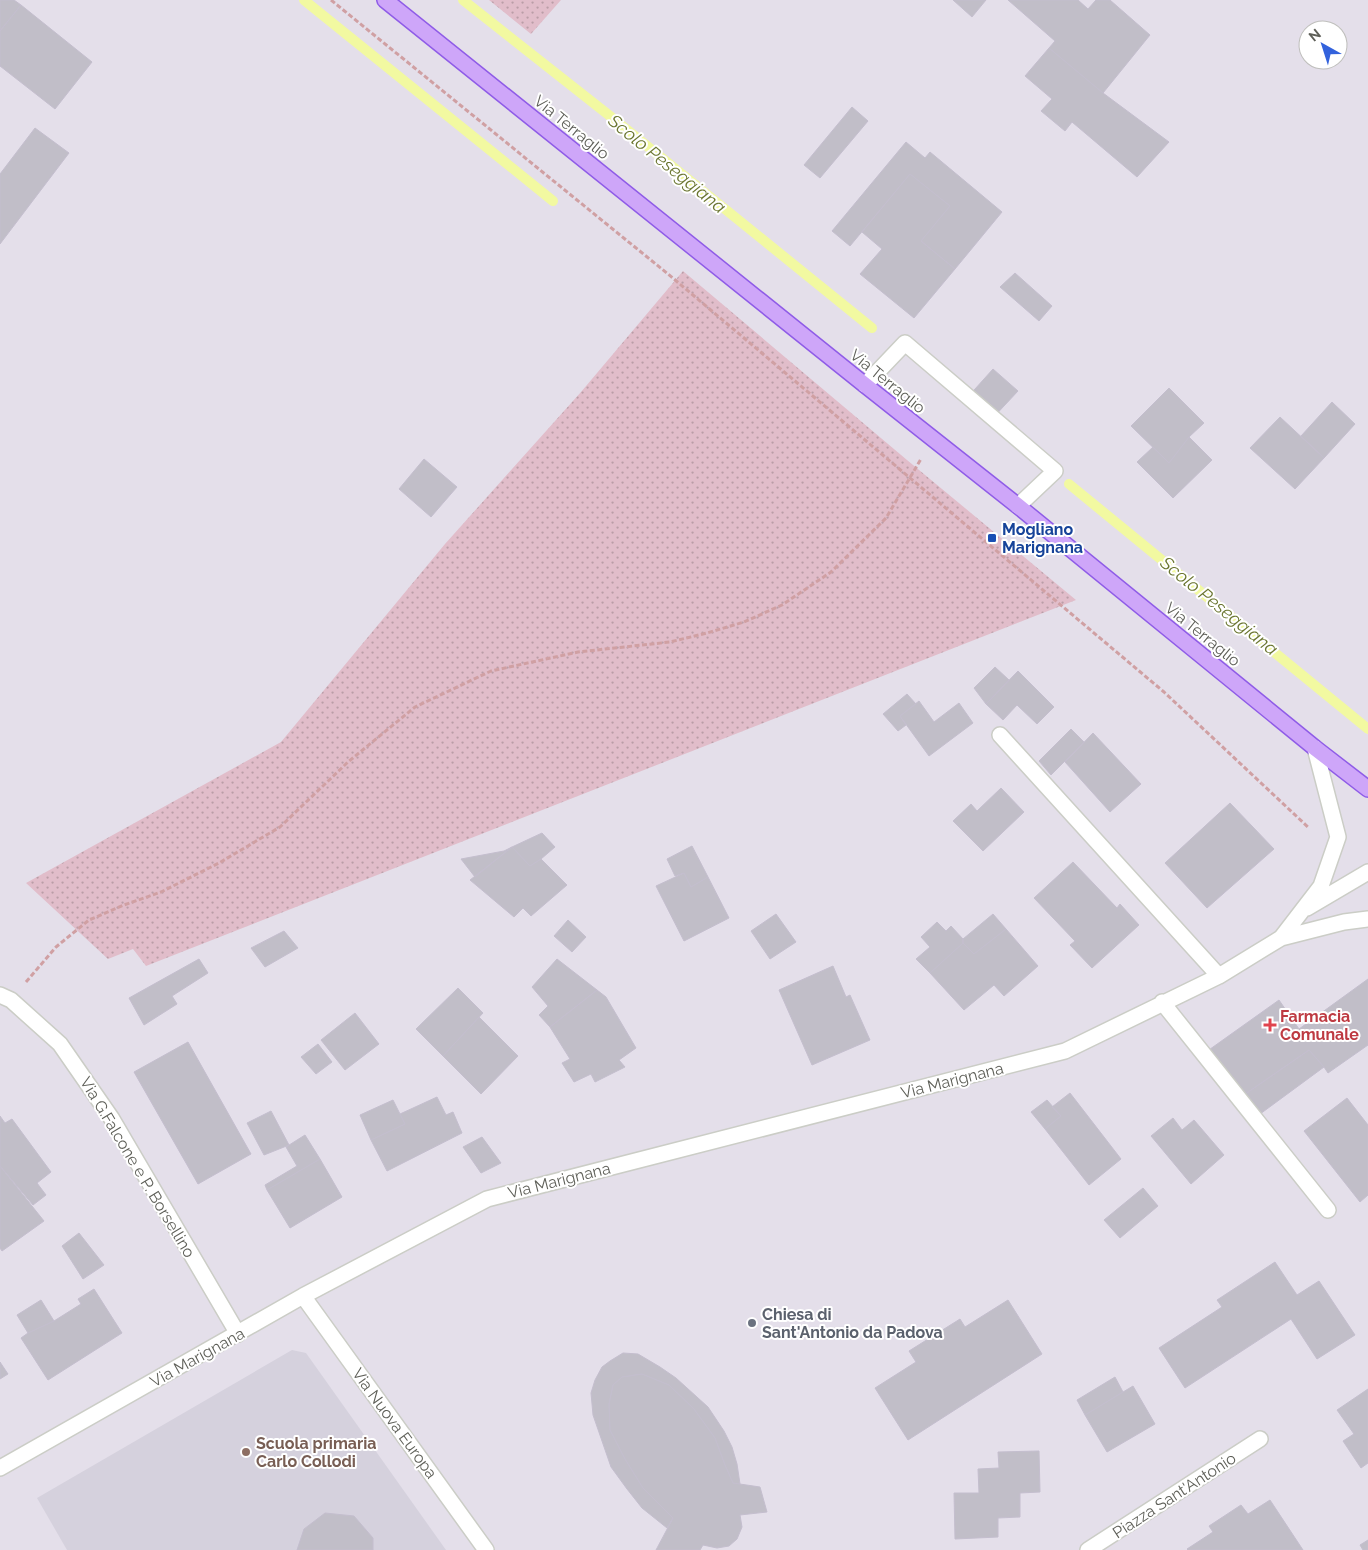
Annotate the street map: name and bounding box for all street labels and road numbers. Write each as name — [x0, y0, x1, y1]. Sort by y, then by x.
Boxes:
street label: Via Terraglio — [530, 91, 613, 163]
street label: Via Terraglio — [846, 345, 929, 417]
street label: Via Terraglio — [1161, 598, 1244, 670]
street label: Via Marignana — [899, 1059, 1005, 1102]
street label: Via G.Falcone e P. Borsellino — [76, 1074, 199, 1261]
street label: Via Marignana — [506, 1159, 612, 1202]
street label: Via Marignana — [147, 1324, 248, 1391]
street label: Via Nuova Europa — [348, 1364, 441, 1482]
street label: Piazza Sant'Antonio — [1109, 1449, 1239, 1542]

